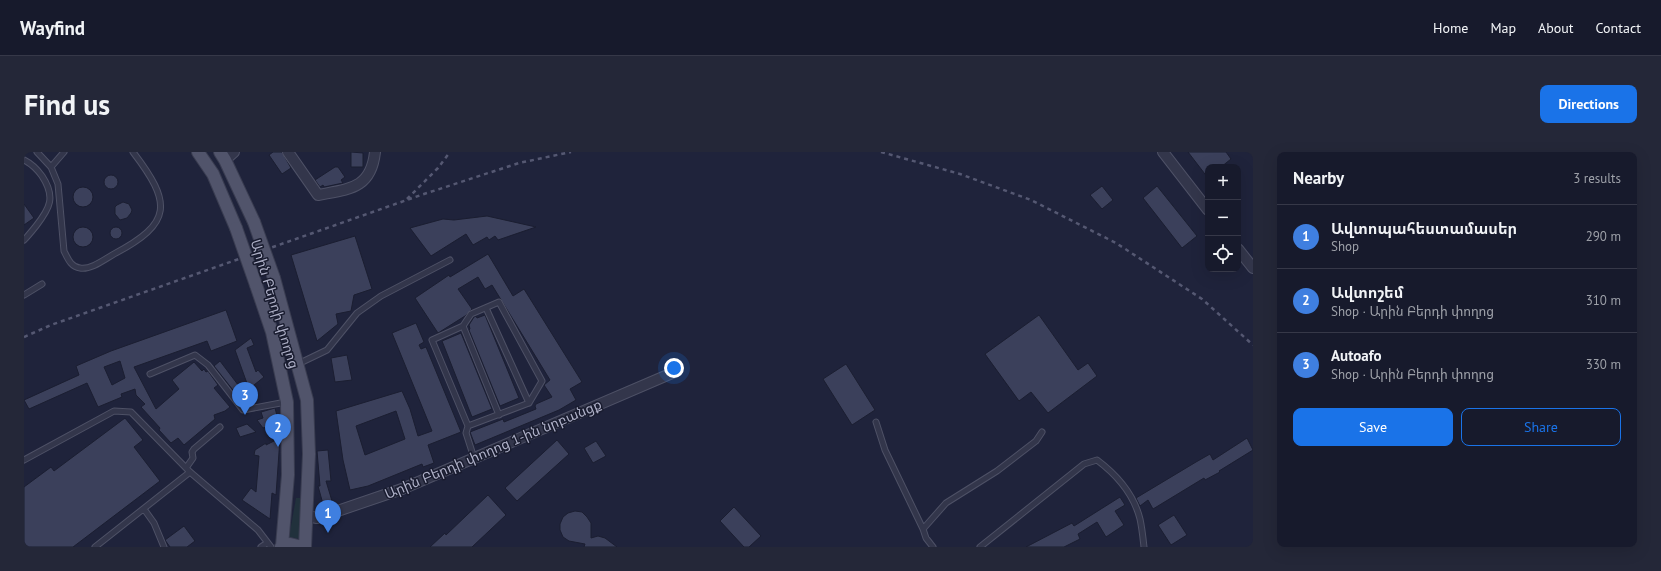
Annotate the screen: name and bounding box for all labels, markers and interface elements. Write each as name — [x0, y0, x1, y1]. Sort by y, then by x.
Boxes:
text: Wayfind — [20, 16, 85, 40]
text: Home — [1433, 19, 1468, 37]
text: Map — [1490, 19, 1516, 37]
text: About — [1538, 19, 1574, 37]
text: Contact — [1596, 19, 1641, 37]
button: Directions — [1540, 85, 1637, 123]
text: Find us — [24, 86, 110, 123]
map controls — [1205, 164, 1241, 272]
button: + — [1205, 164, 1241, 200]
text: Nearby — [1293, 167, 1344, 189]
text: 3 results — [1573, 170, 1621, 187]
button: − — [1205, 200, 1241, 236]
text: Ավտոպահեստամասեր — [1331, 219, 1517, 238]
text: 1 — [1302, 228, 1310, 245]
text: 290 m — [1586, 228, 1621, 245]
button: locate — [1205, 236, 1241, 272]
street label: Արին Բերդի փողոց — [247, 237, 303, 371]
text: Shop — [1331, 238, 1359, 255]
text: Ավտոշեմ — [1331, 283, 1403, 302]
text: 2 — [1302, 292, 1310, 309]
text: 310 m — [1586, 292, 1621, 309]
text: Shop · Արին Բերդի փողոց — [1331, 303, 1494, 320]
text: Autoafo — [1331, 346, 1382, 365]
text: 3 — [1302, 356, 1310, 373]
text: 330 m — [1586, 356, 1621, 373]
your location — [664, 358, 684, 378]
text: Shop · Արին Բերդի փողոց — [1331, 366, 1494, 383]
pin: 3 — [232, 382, 258, 415]
street label: Արին Բերդի փողոց 1-ին նրբանցք — [382, 395, 604, 503]
button: Save — [1293, 408, 1453, 446]
button: Share — [1461, 408, 1621, 446]
pin: 2 — [265, 414, 291, 447]
pin: 1 — [315, 500, 341, 533]

